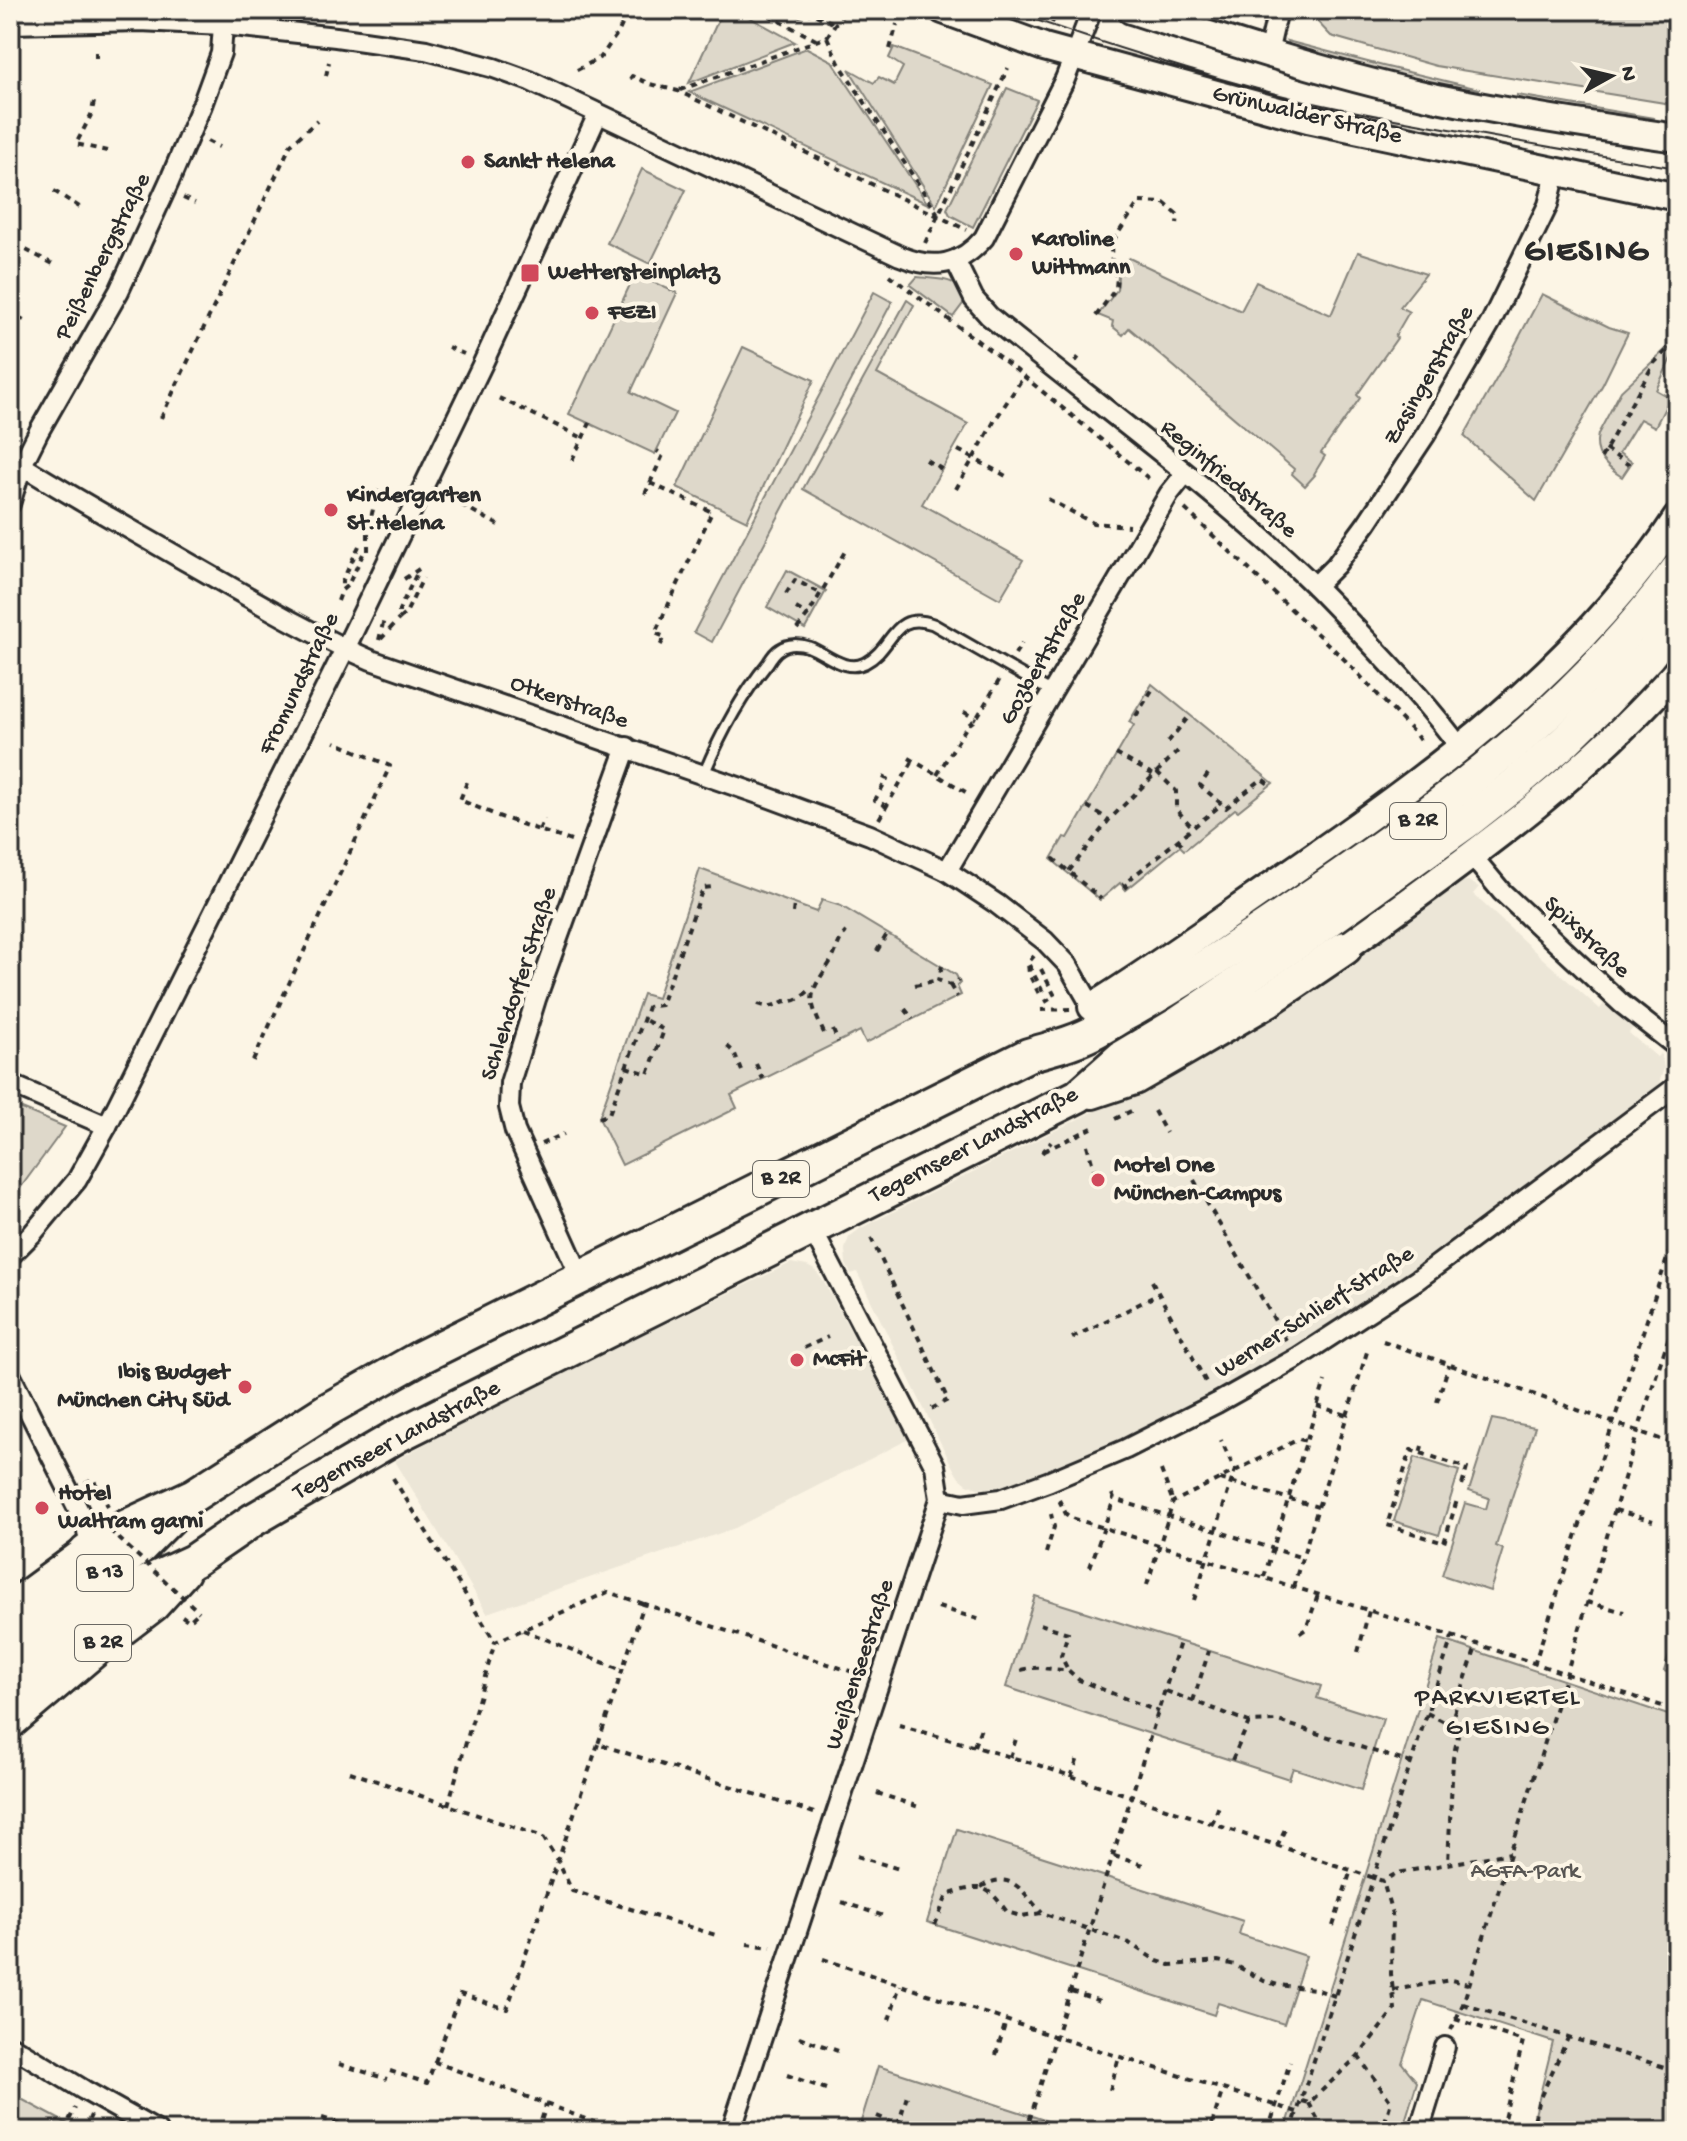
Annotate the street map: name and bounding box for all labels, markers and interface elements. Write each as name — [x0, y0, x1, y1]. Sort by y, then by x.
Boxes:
north arrow — [1571, 36, 1651, 116]
text: N — [1613, 65, 1641, 83]
street label: Grünwalder Straße — [1209, 80, 1405, 152]
place label: Sankt Helena — [484, 148, 616, 177]
marker: Sankt Helena — [459, 153, 477, 171]
street label: Peißenbergstraße — [49, 168, 159, 346]
place label: Karoline Wittmann — [1031, 226, 1131, 283]
district label: GIESING — [1524, 234, 1650, 272]
marker: Karoline Wittmann — [1007, 245, 1025, 263]
place label: Wettersteinplatz — [547, 259, 721, 288]
marker: Wettersteinplatz — [519, 262, 541, 284]
place label: FEZI — [607, 299, 657, 328]
street label: Zasingerstraße — [1378, 301, 1482, 451]
marker: FEZI — [583, 304, 601, 322]
street label: Reginfriedstraße — [1154, 414, 1303, 546]
place label: Kindergarten St.Helena — [346, 482, 481, 539]
marker: Kindergarten St.Helena — [322, 501, 340, 519]
street label: Gozbertstraße — [994, 587, 1094, 731]
street label: Fromundstraße — [253, 608, 347, 761]
street label: Otkerstraße — [506, 669, 633, 737]
road number: B 2R — [1390, 803, 1446, 839]
street label: Schlehdorfer Straße — [475, 883, 565, 1084]
street label: Spixstraße — [1537, 890, 1636, 986]
street label: Tegernseer Landstraße — [863, 1081, 1084, 1212]
place label: Motel One München-Campus — [1114, 1152, 1282, 1209]
road number: B 2R — [753, 1161, 809, 1197]
marker: Motel One München-Campus — [1089, 1171, 1107, 1189]
street label: Werner-Schlierf-Straße — [1210, 1240, 1420, 1386]
place label: McFit — [813, 1346, 867, 1375]
marker: McFit — [788, 1351, 806, 1369]
place label: Ibis Budget München City Süd — [57, 1359, 232, 1416]
street label: Tegernseer Landstraße — [287, 1374, 506, 1509]
marker: Ibis Budget München City Süd — [236, 1378, 254, 1396]
place label: Hotel Waltram garni — [57, 1480, 203, 1537]
marker: Hotel Waltram garni — [33, 1499, 51, 1517]
road number: B 13 — [77, 1555, 133, 1591]
street label: Weißenseestraße — [820, 1576, 902, 1754]
road number: B 2R — [75, 1625, 131, 1661]
district label: PARKVIERTEL GIESING — [1414, 1684, 1581, 1745]
park label: AGFA-Park — [1470, 1858, 1582, 1887]

